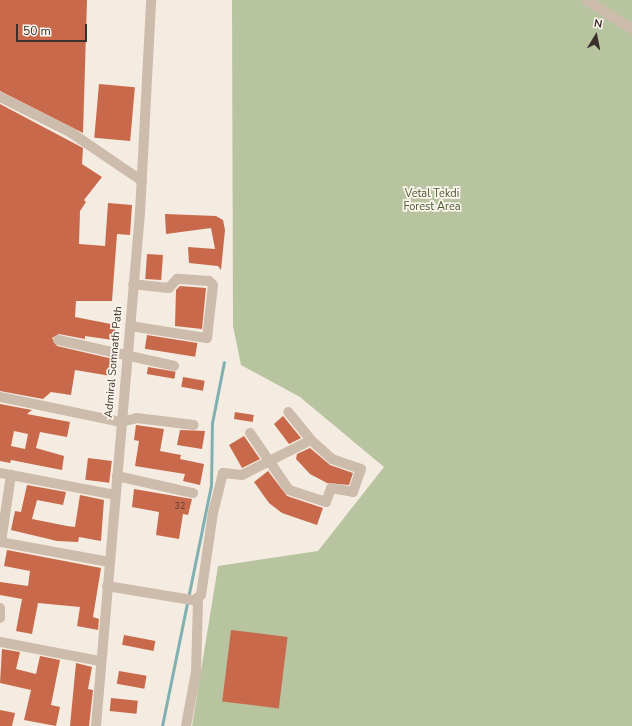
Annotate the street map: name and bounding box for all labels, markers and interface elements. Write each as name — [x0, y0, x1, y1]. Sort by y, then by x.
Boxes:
scale bar — [18, 16, 89, 42]
north arrow — [576, 16, 616, 56]
text: N — [593, 16, 604, 32]
text: 50 m — [23, 23, 51, 39]
park label: Vetal Tekdi Forest Area — [403, 188, 461, 214]
street label: Admiral Somnath Path — [103, 306, 125, 418]
house number: 32 — [175, 501, 185, 511]

